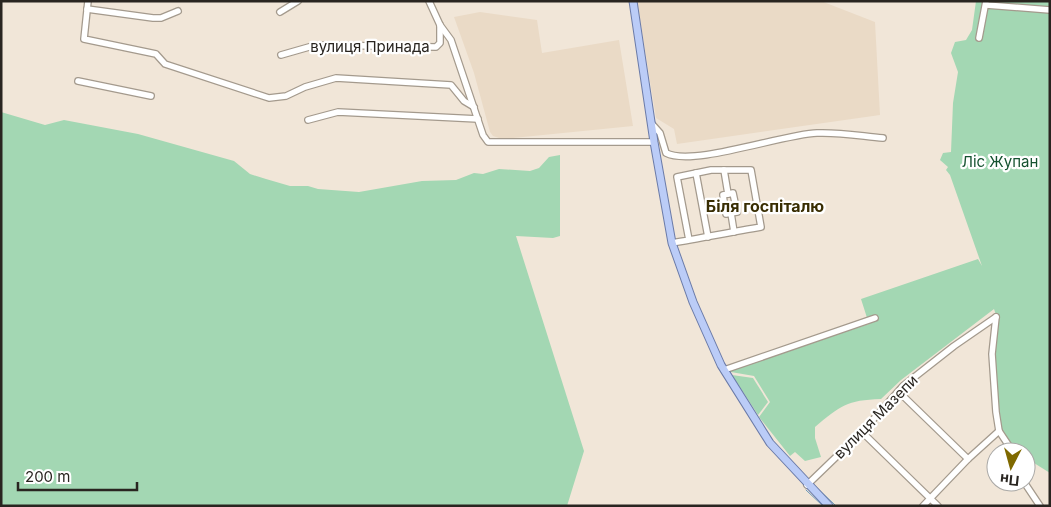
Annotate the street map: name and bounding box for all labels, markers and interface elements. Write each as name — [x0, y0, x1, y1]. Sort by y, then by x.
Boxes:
street label: вулиця Принада — [310, 37, 430, 56]
park label: Ліс Жупан — [962, 152, 1038, 171]
district label: Біля госпіталю — [706, 196, 824, 216]
street label: вулиця Мазепи — [830, 371, 922, 463]
north arrow — [986, 442, 1036, 492]
scale bar — [18, 460, 136, 492]
text: 200 m — [25, 467, 70, 486]
text: Пн — [999, 471, 1020, 490]

